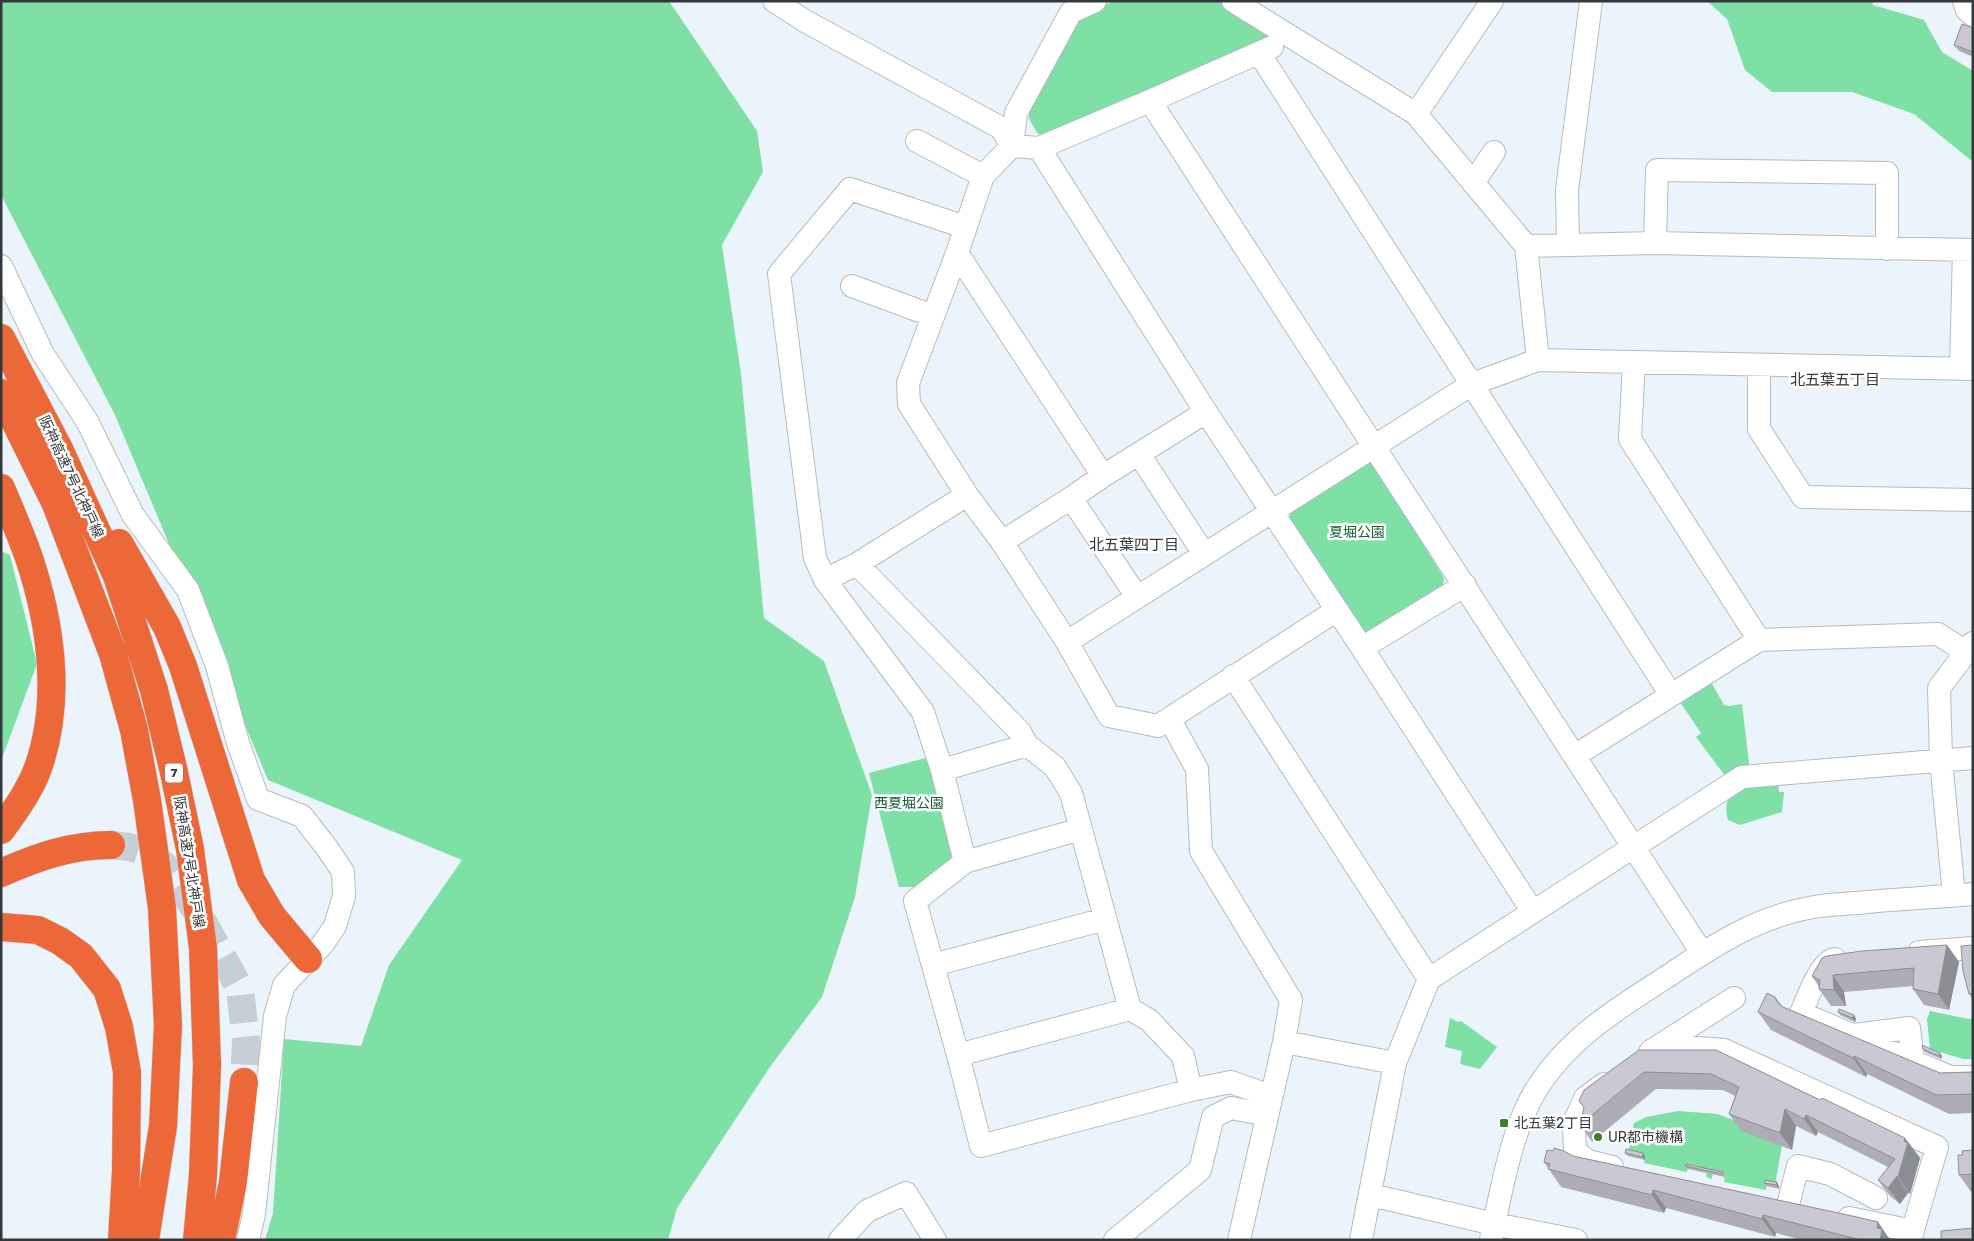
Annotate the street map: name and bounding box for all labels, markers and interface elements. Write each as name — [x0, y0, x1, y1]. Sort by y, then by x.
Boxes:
district label: 北五葉五丁目 — [1790, 371, 1880, 389]
street label: 阪神高速7号北神戸線 — [35, 413, 107, 541]
park label: 夏堀公園 — [1329, 524, 1385, 541]
district label: 北五葉四丁目 — [1089, 536, 1179, 554]
road number: 7 — [165, 764, 183, 782]
street label: 阪神高速7号北神戸線 — [170, 795, 208, 929]
park label: 西夏堀公園 — [874, 795, 944, 812]
place label: 北五葉2丁目 — [1514, 1115, 1592, 1132]
marker: 北五葉2丁目 — [1498, 1117, 1510, 1129]
place label: UR都市機構 — [1608, 1129, 1683, 1146]
marker: UR都市機構 — [1592, 1131, 1604, 1143]

